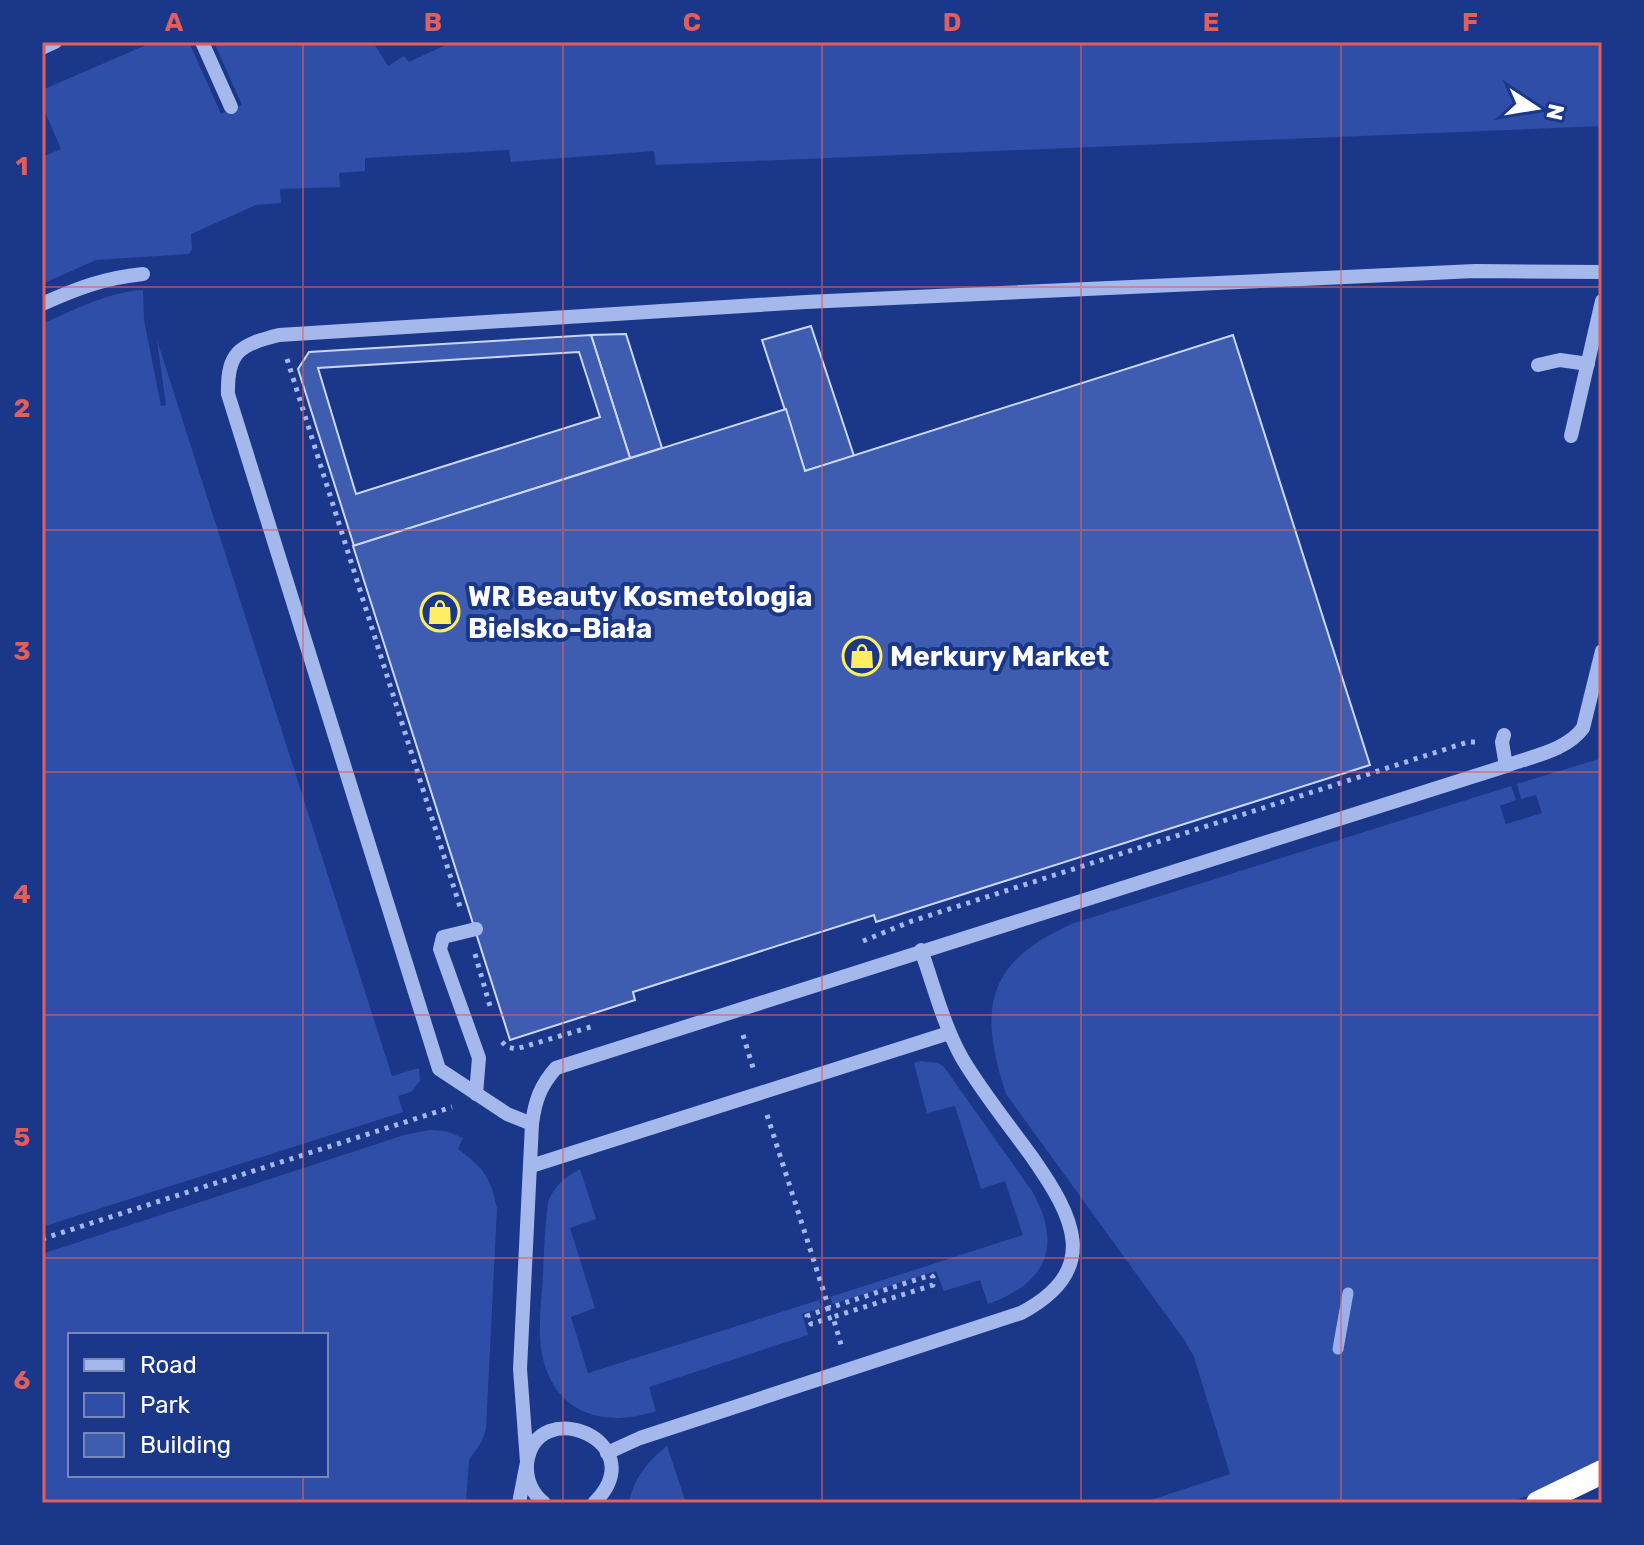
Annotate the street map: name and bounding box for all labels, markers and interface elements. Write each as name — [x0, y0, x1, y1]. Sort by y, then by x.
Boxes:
text: A — [165, 7, 184, 38]
text: B — [424, 7, 442, 38]
text: C — [683, 7, 701, 38]
text: D — [943, 7, 961, 38]
text: E — [1203, 7, 1219, 38]
text: F — [1462, 7, 1478, 38]
north arrow — [1496, 68, 1576, 148]
text: N — [1540, 102, 1570, 123]
text: 1 — [16, 151, 28, 182]
text: 2 — [14, 393, 30, 424]
place label: WR Beauty Kosmetologia Bielsko-Biała — [468, 580, 813, 645]
shop icon: WR Beauty Kosmetologia Bielsko-Biała — [419, 591, 461, 633]
shop icon: Merkury Market — [841, 635, 883, 677]
text: 3 — [13, 636, 31, 667]
place label: Merkury Market — [890, 640, 1109, 673]
text: 4 — [13, 879, 31, 910]
text: 5 — [14, 1122, 30, 1153]
legend — [68, 1333, 328, 1477]
text: Road — [140, 1351, 197, 1379]
text: 6 — [14, 1365, 31, 1396]
text: Park — [140, 1391, 191, 1419]
text: Building — [140, 1431, 231, 1459]

